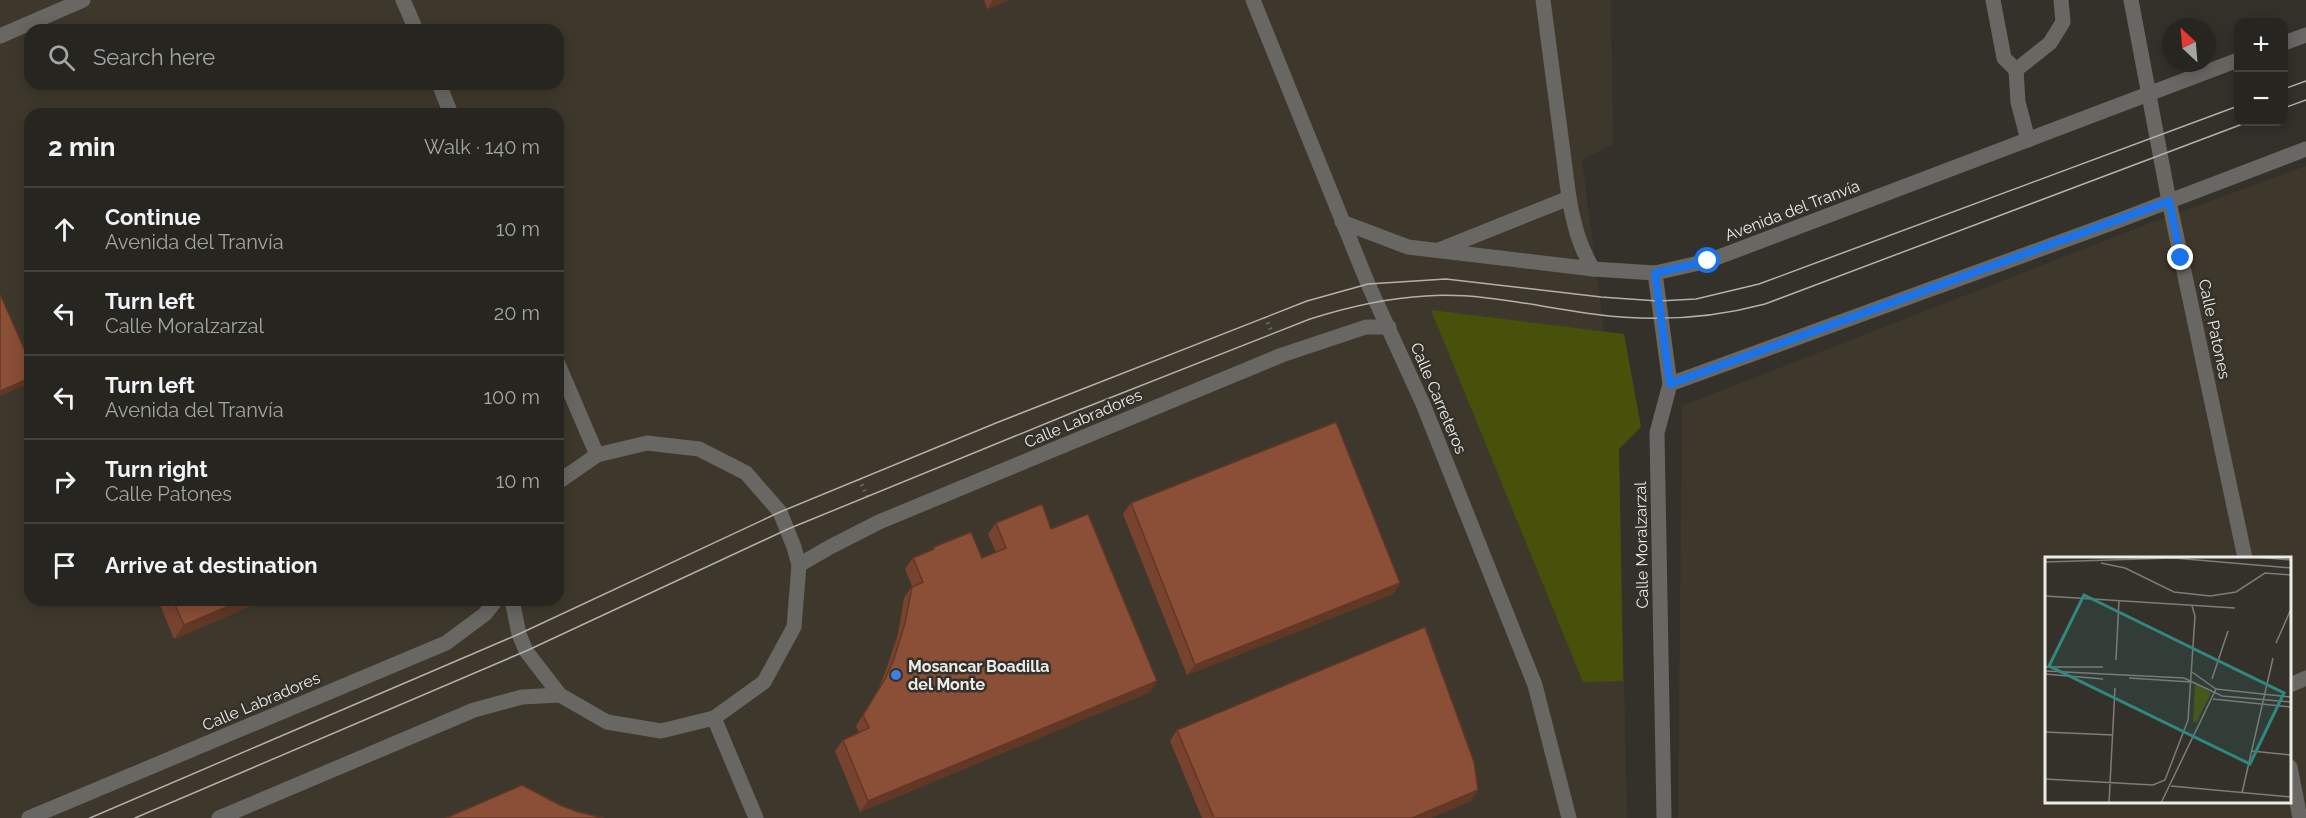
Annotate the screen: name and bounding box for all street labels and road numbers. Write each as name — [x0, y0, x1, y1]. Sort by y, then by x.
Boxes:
street label: Avenida del Tranvía — [1722, 176, 1862, 245]
street label: Calle Patones — [2195, 277, 2234, 381]
street label: Calle Carreteros — [1407, 340, 1471, 457]
street label: Calle Labradores — [1021, 385, 1145, 452]
street label: Calle Moralzarzal — [1631, 481, 1652, 609]
street label: Calle Labradores — [199, 668, 323, 735]

